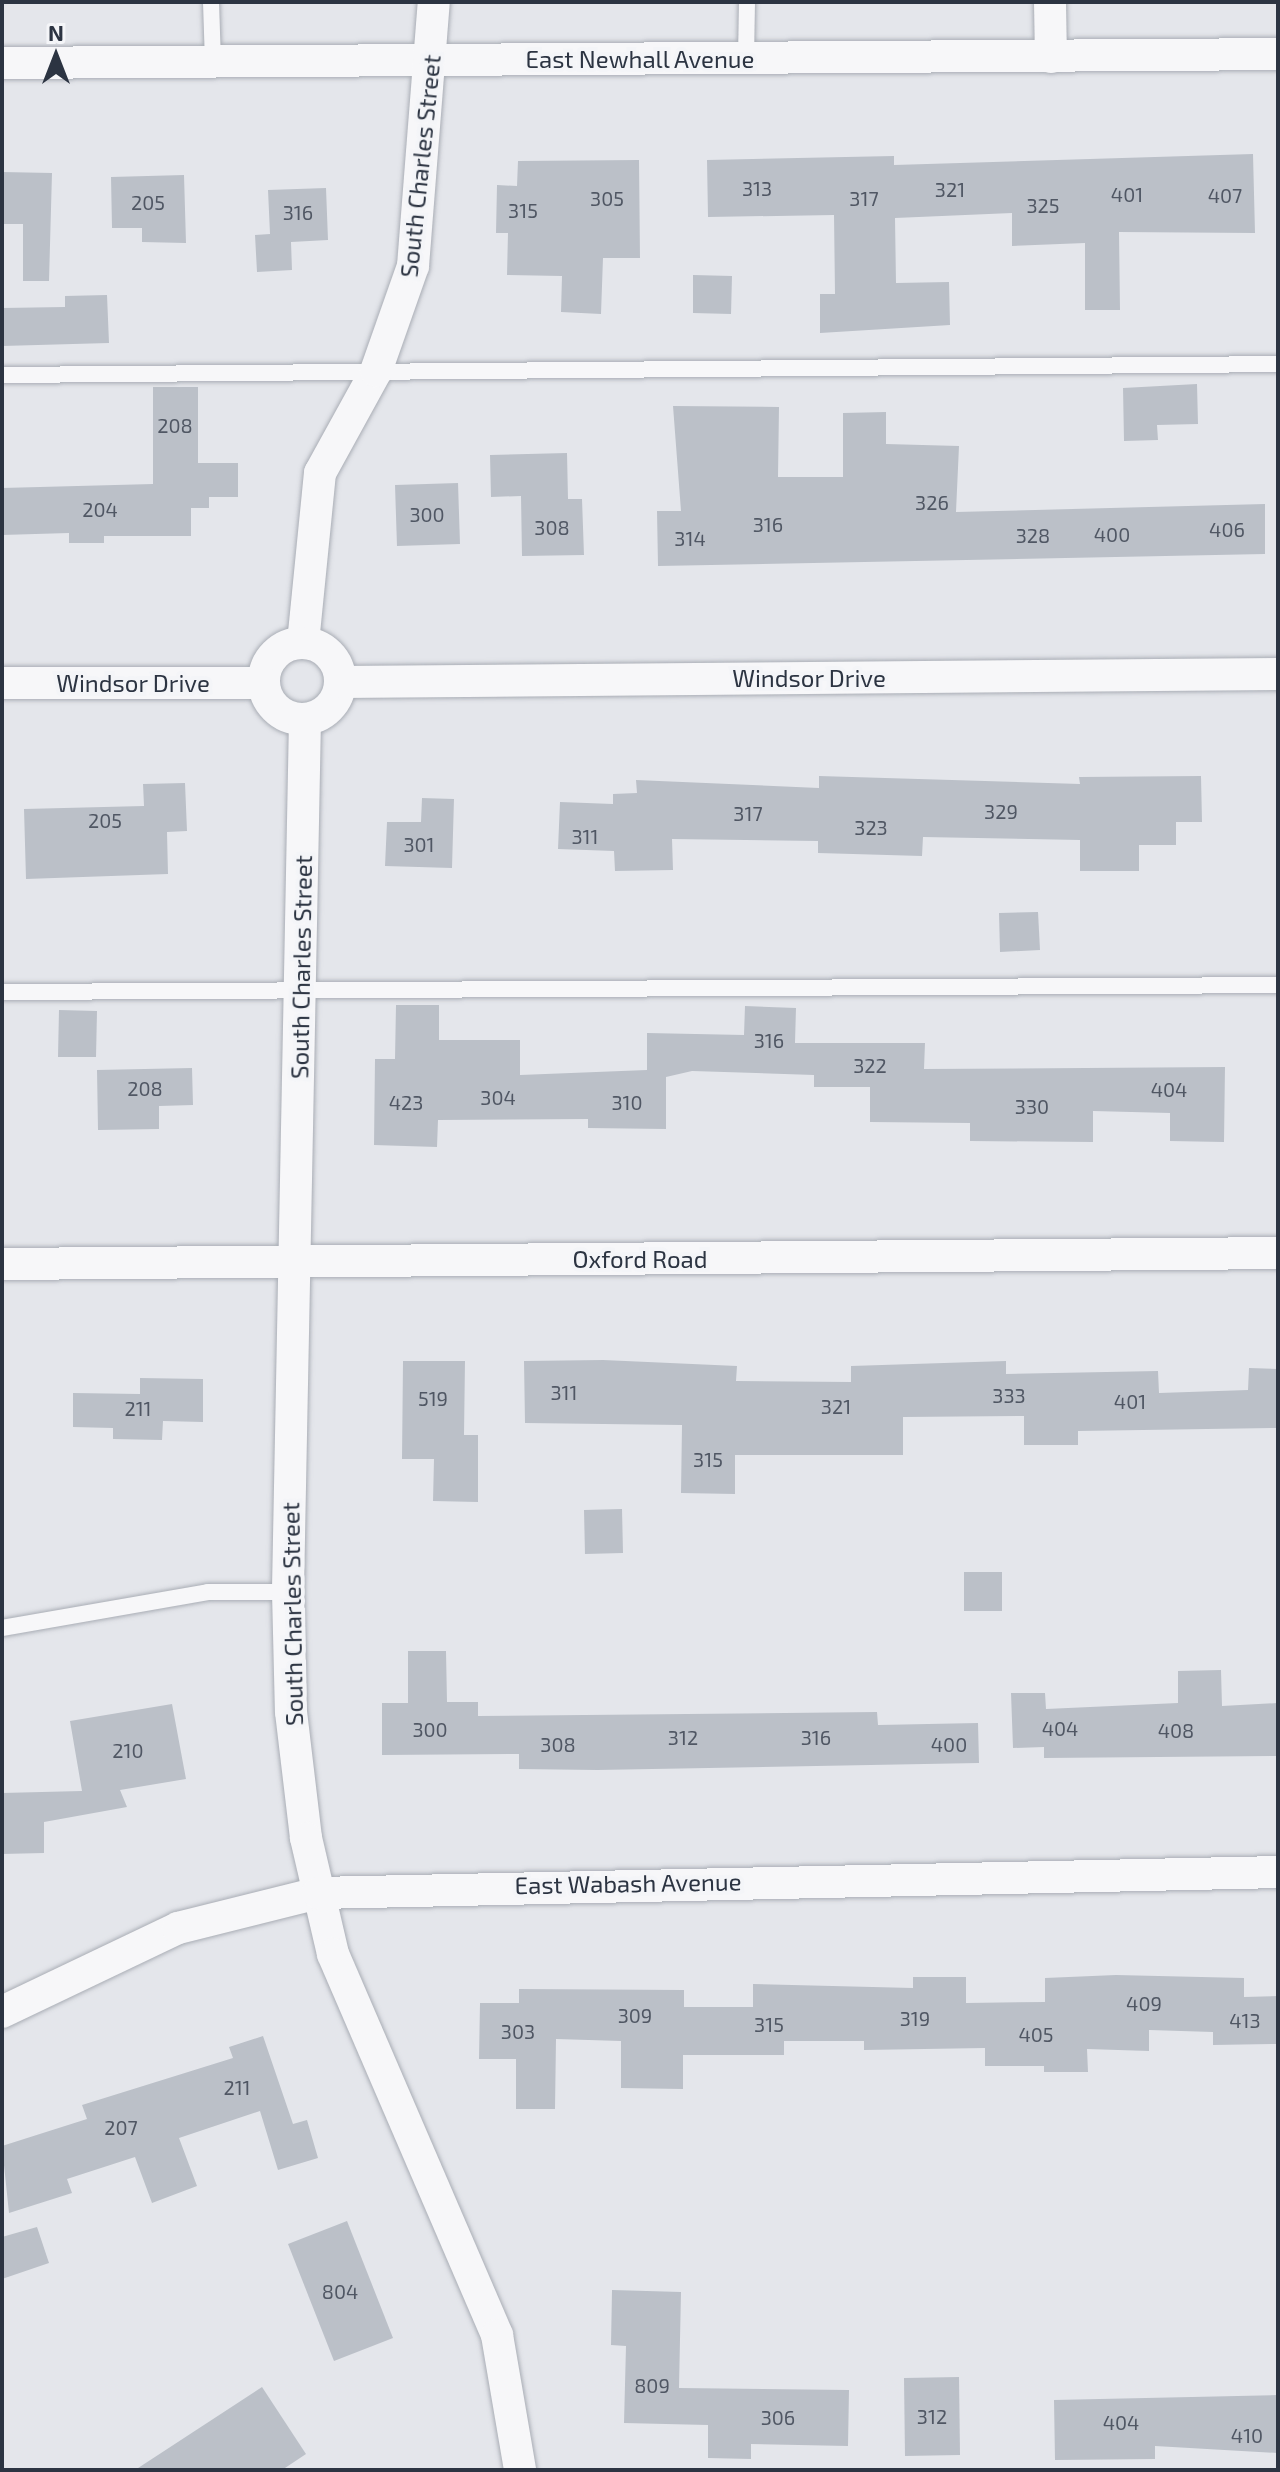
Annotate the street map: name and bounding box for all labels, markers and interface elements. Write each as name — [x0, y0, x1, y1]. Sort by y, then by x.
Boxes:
north arrow — [16, 16, 96, 96]
text: N — [48, 19, 64, 45]
street label: East Newhall Avenue — [525, 45, 755, 73]
street label: South Charles Street — [394, 53, 446, 279]
house number: 313 — [742, 176, 772, 200]
house number: 321 — [935, 177, 965, 201]
house number: 401 — [1111, 182, 1143, 206]
house number: 407 — [1208, 183, 1242, 207]
house number: 305 — [590, 186, 624, 210]
house number: 317 — [849, 186, 879, 210]
house number: 205 — [131, 190, 165, 214]
house number: 325 — [1026, 193, 1060, 217]
house number: 315 — [508, 198, 538, 222]
house number: 316 — [283, 200, 313, 224]
house number: 208 — [157, 413, 193, 437]
house number: 326 — [915, 490, 949, 514]
house number: 204 — [82, 497, 118, 521]
house number: 300 — [409, 502, 445, 526]
house number: 316 — [753, 512, 783, 536]
house number: 308 — [534, 515, 570, 539]
house number: 406 — [1209, 517, 1245, 541]
house number: 400 — [1094, 522, 1130, 546]
house number: 328 — [1016, 523, 1050, 547]
house number: 314 — [674, 526, 706, 550]
street label: Windsor Drive — [732, 664, 886, 692]
street label: Windsor Drive — [56, 669, 210, 697]
house number: 329 — [984, 799, 1018, 823]
house number: 317 — [733, 801, 763, 825]
house number: 205 — [88, 808, 122, 832]
house number: 323 — [854, 815, 888, 839]
house number: 311 — [571, 824, 599, 848]
house number: 301 — [403, 832, 435, 856]
street label: South Charles Street — [285, 855, 317, 1079]
house number: 316 — [754, 1028, 784, 1052]
house number: 322 — [853, 1053, 887, 1077]
house number: 208 — [127, 1076, 163, 1100]
house number: 404 — [1151, 1077, 1187, 1101]
house number: 304 — [480, 1085, 516, 1109]
house number: 423 — [389, 1090, 423, 1114]
house number: 310 — [611, 1090, 643, 1114]
house number: 330 — [1015, 1094, 1049, 1118]
street label: Oxford Road — [572, 1245, 708, 1273]
house number: 311 — [550, 1380, 578, 1404]
house number: 333 — [992, 1383, 1026, 1407]
house number: 519 — [418, 1386, 448, 1410]
house number: 401 — [1114, 1389, 1146, 1413]
house number: 321 — [821, 1394, 851, 1418]
house number: 211 — [124, 1396, 152, 1420]
house number: 315 — [693, 1447, 723, 1471]
street label: South Charles Street — [276, 1502, 308, 1726]
house number: 404 — [1042, 1716, 1078, 1740]
house number: 300 — [412, 1717, 448, 1741]
house number: 408 — [1158, 1718, 1194, 1742]
house number: 312 — [668, 1725, 698, 1749]
house number: 316 — [801, 1725, 831, 1749]
house number: 308 — [540, 1732, 576, 1756]
house number: 400 — [931, 1732, 967, 1756]
house number: 210 — [112, 1738, 144, 1762]
street label: East Wabash Avenue — [514, 1867, 742, 1899]
house number: 409 — [1126, 1991, 1162, 2015]
house number: 309 — [618, 2003, 652, 2027]
house number: 319 — [900, 2006, 930, 2030]
house number: 413 — [1229, 2008, 1261, 2032]
house number: 315 — [754, 2012, 784, 2036]
house number: 303 — [501, 2019, 535, 2043]
house number: 405 — [1018, 2022, 1054, 2046]
house number: 211 — [223, 2075, 251, 2099]
house number: 207 — [104, 2115, 138, 2139]
house number: 804 — [322, 2279, 358, 2303]
house number: 809 — [634, 2373, 670, 2397]
house number: 312 — [917, 2404, 947, 2428]
house number: 306 — [761, 2405, 795, 2429]
house number: 404 — [1103, 2410, 1139, 2434]
house number: 410 — [1231, 2423, 1263, 2447]

